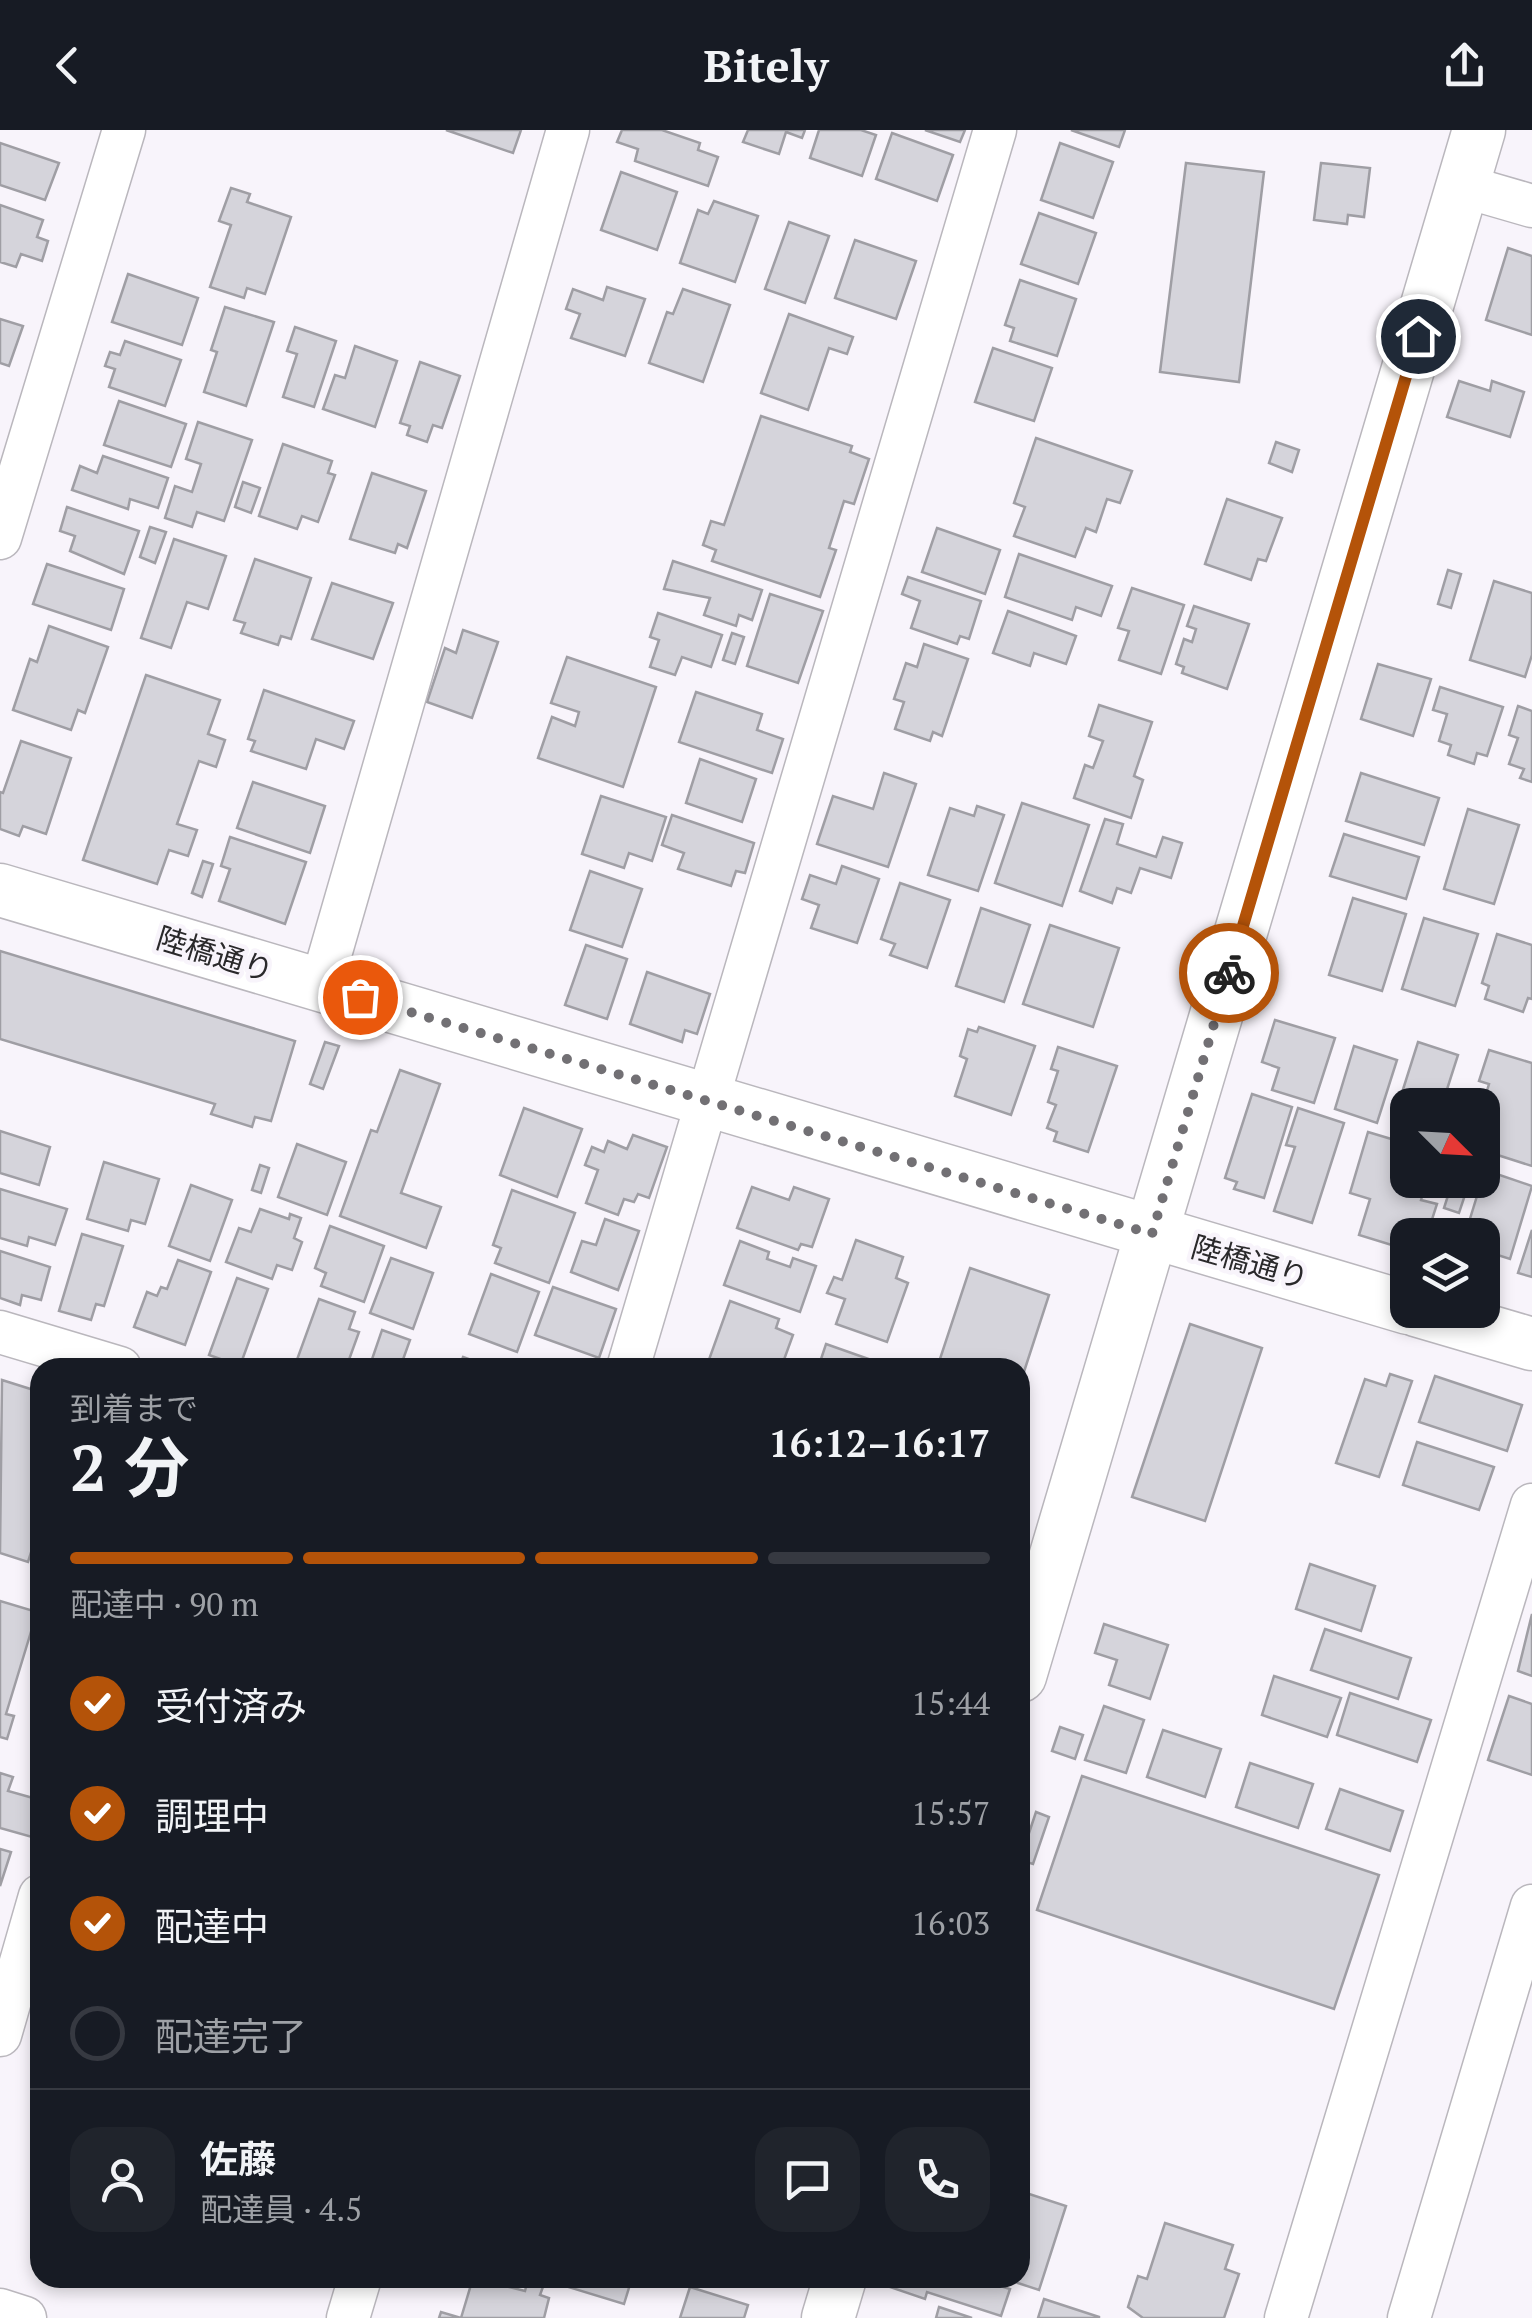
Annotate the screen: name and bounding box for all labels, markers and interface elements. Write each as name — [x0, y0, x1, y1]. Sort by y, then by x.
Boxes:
text: Bitely — [704, 35, 828, 95]
icon: back — [40, 38, 95, 93]
icon: share — [1437, 38, 1492, 93]
pin — [1376, 294, 1461, 379]
icon: home — [1391, 309, 1446, 364]
street label: 陸橋通り — [152, 917, 278, 991]
courier — [1179, 923, 1279, 1023]
icon: bike — [1202, 946, 1257, 1001]
pin — [318, 955, 403, 1040]
icon: bag — [333, 970, 388, 1025]
north arrow — [1390, 1088, 1500, 1198]
map controls — [1390, 1088, 1500, 1328]
button: layers — [1390, 1218, 1500, 1328]
street label: 陸橋通り — [1187, 1226, 1313, 1298]
text: 到着まで — [70, 1387, 198, 1429]
text: 16:12–16:17 — [768, 1418, 990, 1468]
text: 2 分 — [70, 1423, 189, 1510]
text: 配達中 · 90 m — [70, 1583, 259, 1625]
icon: check — [70, 1676, 125, 1731]
text: 受付済み — [155, 1681, 307, 1731]
text: 15:44 — [911, 1682, 990, 1724]
icon: check — [70, 1786, 125, 1841]
text: 調理中 — [155, 1791, 269, 1841]
text: 15:57 — [911, 1792, 990, 1834]
icon: check — [70, 1896, 125, 1951]
text: 配達中 — [155, 1901, 269, 1951]
text: 16:03 — [911, 1902, 990, 1944]
text: 配達完了 — [155, 2011, 307, 2061]
button: person — [70, 2127, 175, 2232]
button: chat — [755, 2127, 860, 2232]
button: phone — [885, 2127, 990, 2232]
text: 佐藤 — [200, 2134, 276, 2184]
text: 配達員 · 4.5 — [200, 2188, 362, 2230]

